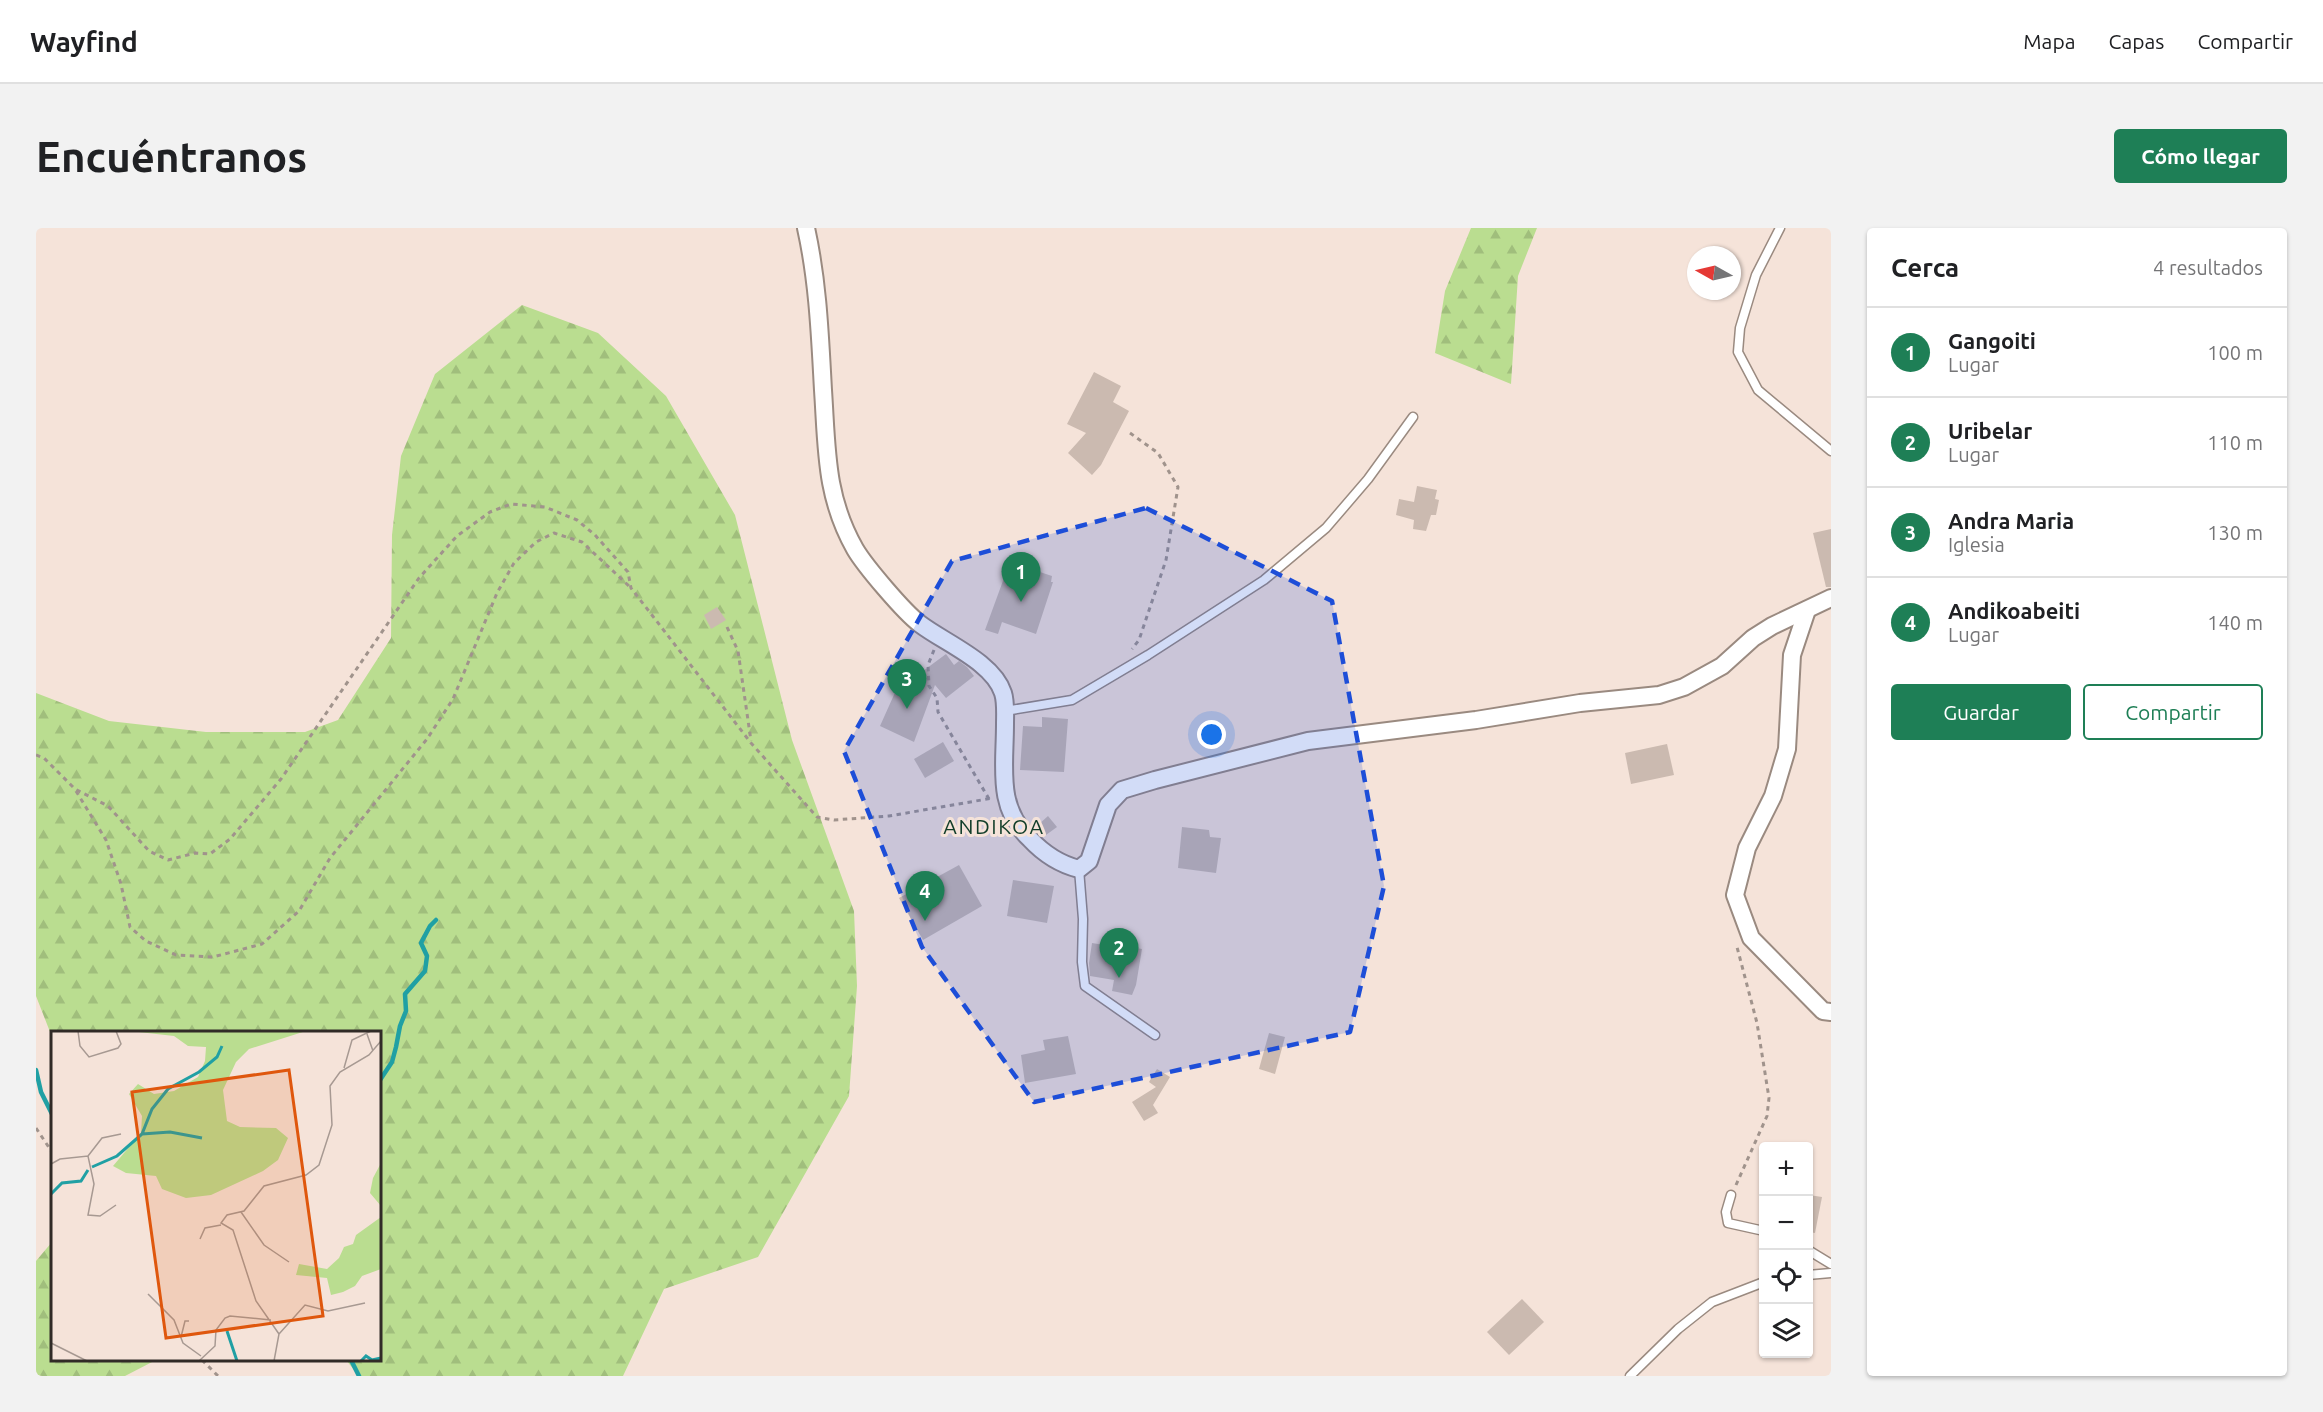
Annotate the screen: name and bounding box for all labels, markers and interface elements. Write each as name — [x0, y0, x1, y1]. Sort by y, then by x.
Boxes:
text: Wayfind — [30, 26, 138, 57]
text: Mapa — [2023, 29, 2075, 53]
text: Capas — [2108, 29, 2164, 53]
text: Compartir — [2197, 29, 2293, 53]
button: Cómo llegar — [2114, 129, 2287, 183]
text: Encuéntranos — [36, 133, 307, 180]
north arrow — [1687, 246, 1741, 300]
text: Cerca — [1891, 253, 1959, 282]
text: 4 resultados — [2153, 256, 2263, 279]
text: Gangoiti — [1948, 328, 2036, 353]
text: 1 — [1905, 341, 1916, 364]
text: 100 m — [2207, 341, 2263, 364]
text: Lugar — [1948, 353, 1999, 376]
text: Uribelar — [1948, 418, 2032, 443]
text: 2 — [1905, 431, 1916, 454]
text: 110 m — [2207, 431, 2263, 454]
text: Lugar — [1948, 443, 1999, 466]
text: Andra Maria — [1948, 508, 2074, 533]
text: 3 — [1905, 521, 1916, 544]
text: 130 m — [2207, 521, 2263, 544]
text: Iglesia — [1948, 533, 2005, 556]
pin: 1 — [1002, 552, 1040, 602]
text: Andikoabeiti — [1948, 598, 2080, 623]
text: 4 — [1905, 611, 1916, 634]
text: 140 m — [2207, 611, 2263, 634]
text: Lugar — [1948, 623, 1999, 646]
pin: 3 — [888, 660, 926, 709]
button: Guardar — [1891, 684, 2071, 740]
button: Compartir — [2083, 684, 2263, 740]
your location — [1197, 720, 1226, 749]
district label: ANDIKOA — [943, 814, 1045, 838]
pin: 4 — [906, 872, 944, 921]
pin: 2 — [1100, 928, 1138, 978]
inset map — [51, 1031, 381, 1361]
map controls — [1759, 1142, 1813, 1358]
button: + — [1759, 1142, 1813, 1196]
button: − — [1759, 1196, 1813, 1250]
button: locate — [1759, 1250, 1813, 1304]
button: layers — [1759, 1304, 1813, 1358]

